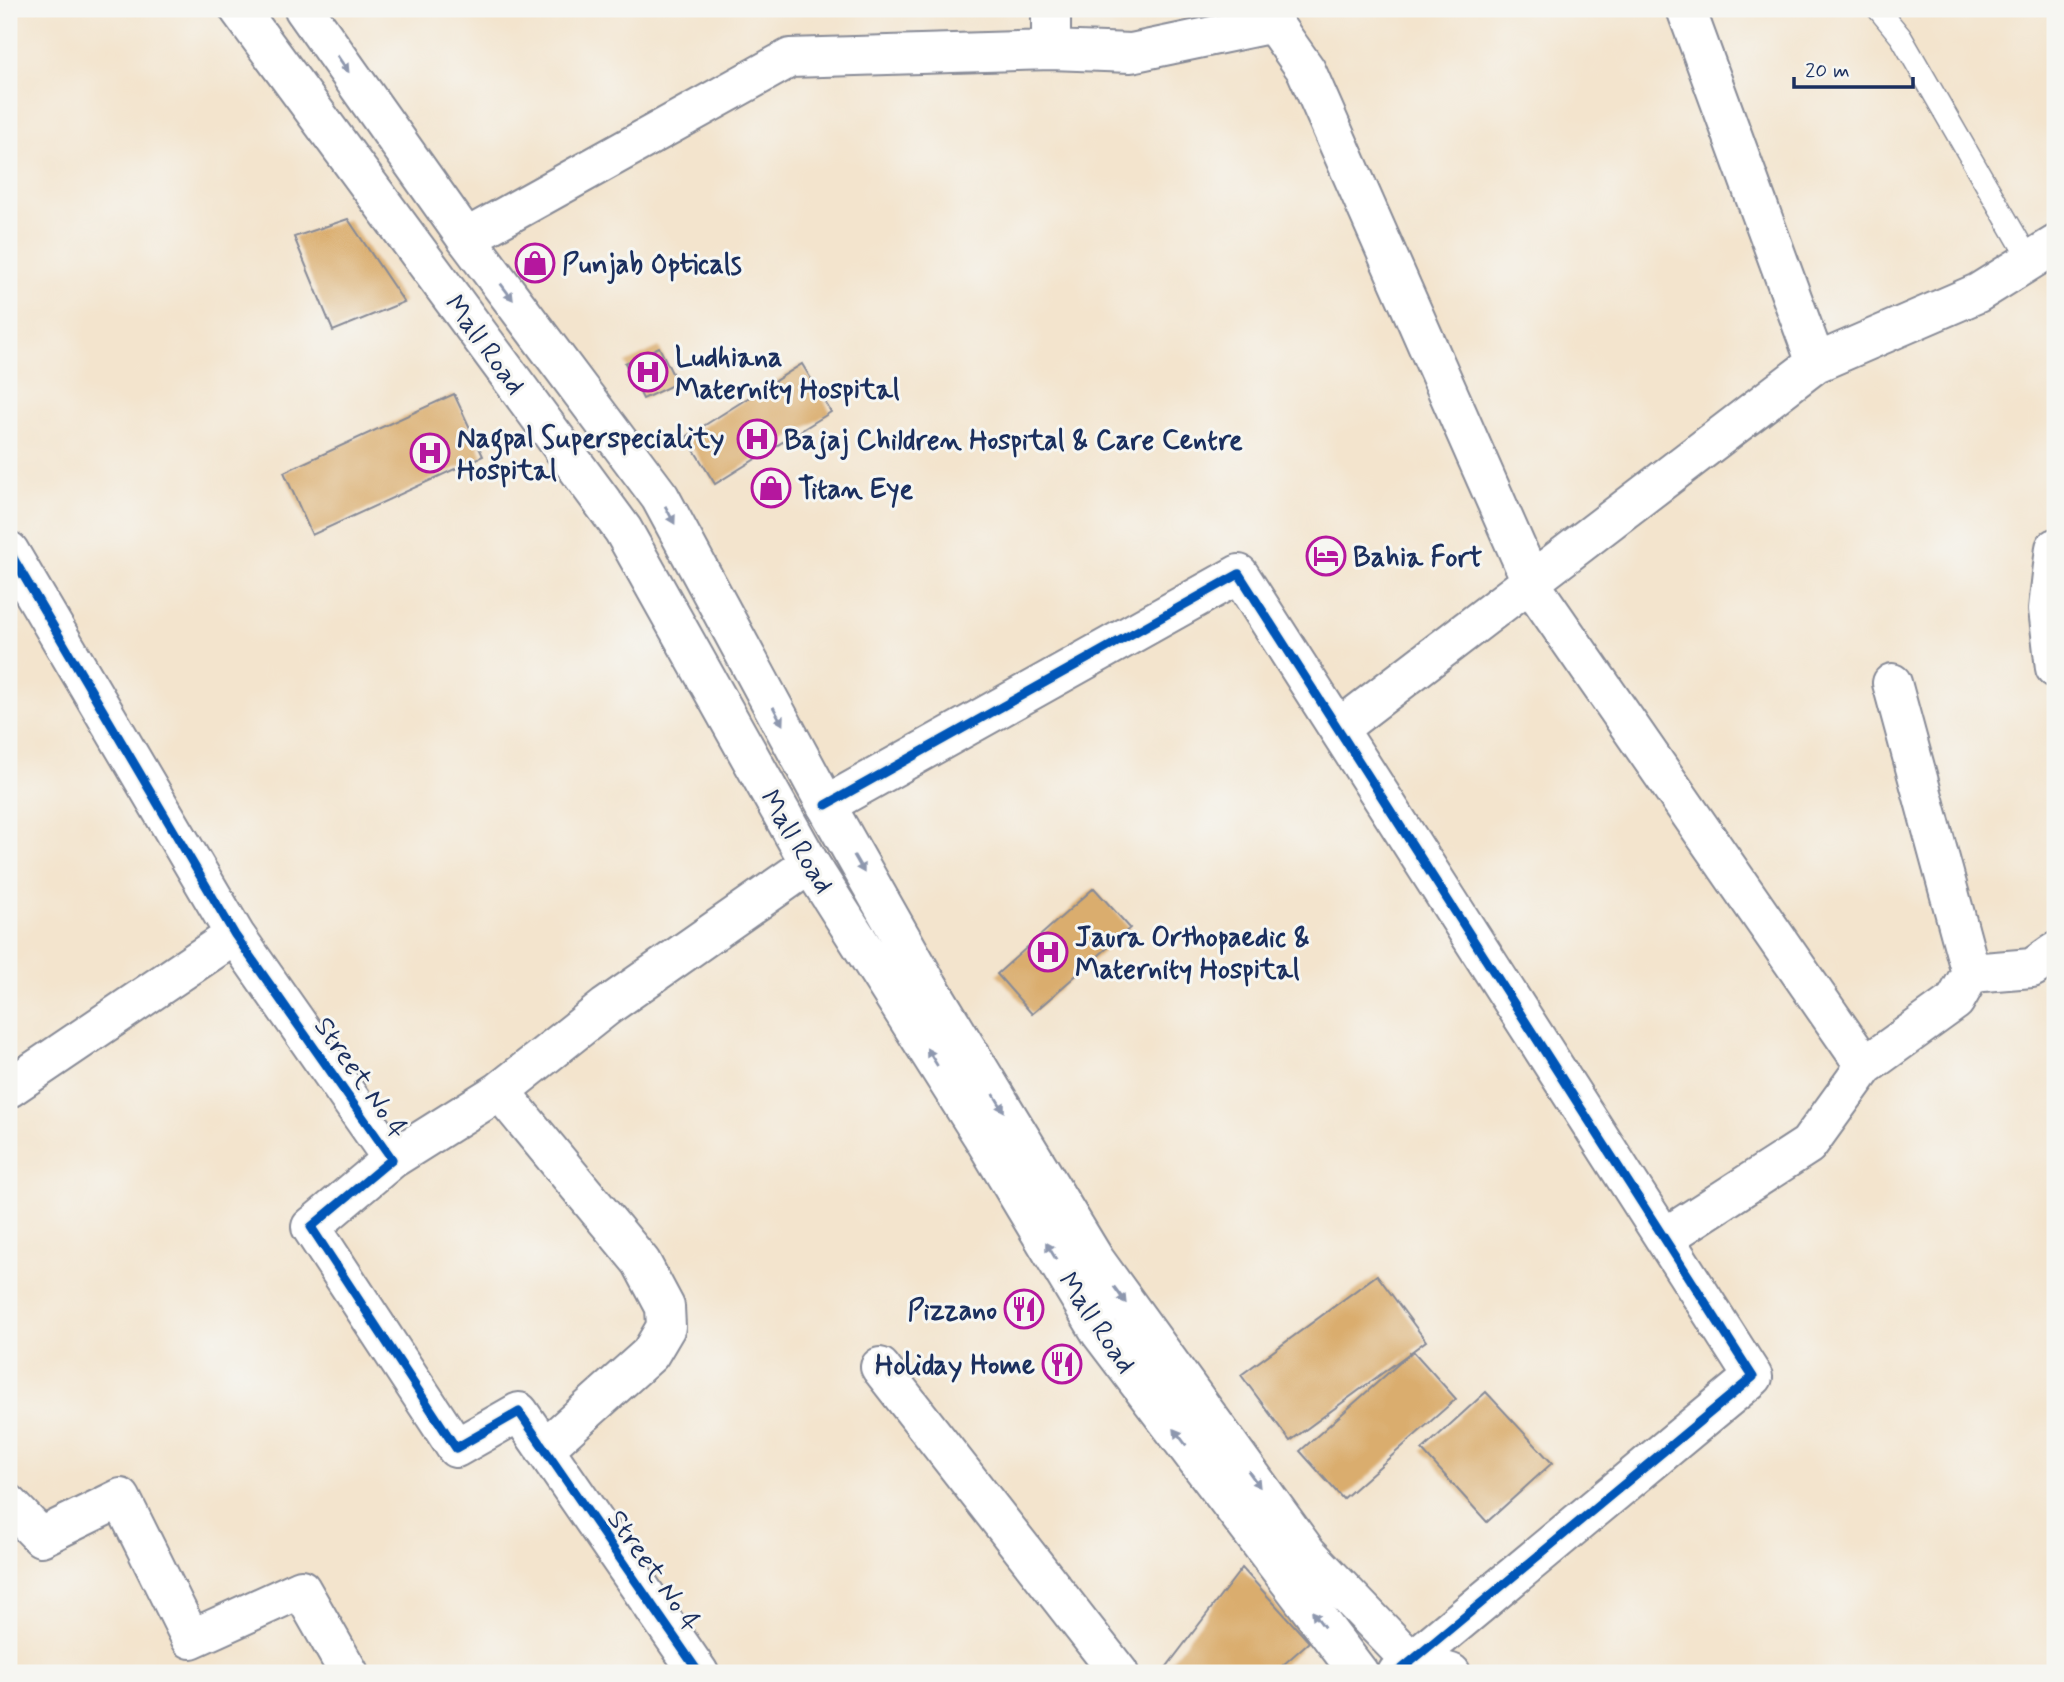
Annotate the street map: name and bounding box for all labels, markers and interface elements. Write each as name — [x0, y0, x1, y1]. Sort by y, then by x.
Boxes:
scale bar — [1794, 46, 1913, 90]
one-way arrow — [336, 55, 350, 73]
text: 20 m — [1805, 57, 1850, 85]
shop icon: Punjab Opticals — [514, 242, 556, 284]
place label: Punjab Opticals — [562, 247, 742, 284]
one-way arrow — [500, 283, 514, 301]
street label: Mall Road — [435, 288, 533, 403]
place label: Ludhiana Maternity Hospital — [675, 340, 900, 409]
hospital icon: Ludhiana Maternity Hospital — [627, 351, 669, 393]
hospital icon: Bajaj Children Hospital & Care Centre — [736, 418, 778, 460]
place label: Nagpal Superspeciality Hospital — [457, 421, 724, 490]
place label: Bajaj Children Hospital & Care Centre — [784, 423, 1243, 460]
hospital icon: Nagpal Superspeciality Hospital — [409, 432, 451, 474]
shop icon: Titan Eye — [750, 467, 792, 509]
place label: Titan Eye — [798, 472, 914, 509]
one-way arrow — [664, 505, 676, 525]
hotel icon: Bahia Fort — [1305, 535, 1347, 577]
place label: Bahia Fort — [1353, 540, 1482, 577]
one-way arrow — [771, 706, 783, 726]
street label: Mall Road — [750, 783, 841, 901]
one-way arrow — [853, 855, 865, 874]
place label: Jaura Orthopaedic & Maternity Hospital — [1075, 920, 1310, 989]
hospital icon: Jaura Orthopaedic & Maternity Hospital — [1027, 931, 1069, 973]
street label: Street No 4 — [304, 1010, 415, 1147]
one-way arrow — [926, 1047, 939, 1066]
one-way arrow — [993, 1093, 1006, 1112]
one-way arrow — [1045, 1241, 1058, 1260]
street label: Mall Road — [1048, 1265, 1143, 1381]
one-way arrow — [1113, 1286, 1127, 1304]
restaurant icon: Pizzano — [1003, 1288, 1045, 1330]
place label: Pizzano — [907, 1293, 997, 1330]
restaurant icon: Holiday Home — [1041, 1343, 1083, 1385]
place label: Holiday Home — [875, 1348, 1035, 1385]
one-way arrow — [1173, 1429, 1188, 1447]
one-way arrow — [1247, 1470, 1261, 1488]
street label: Street No 4 — [597, 1503, 708, 1640]
one-way arrow — [1311, 1610, 1325, 1628]

